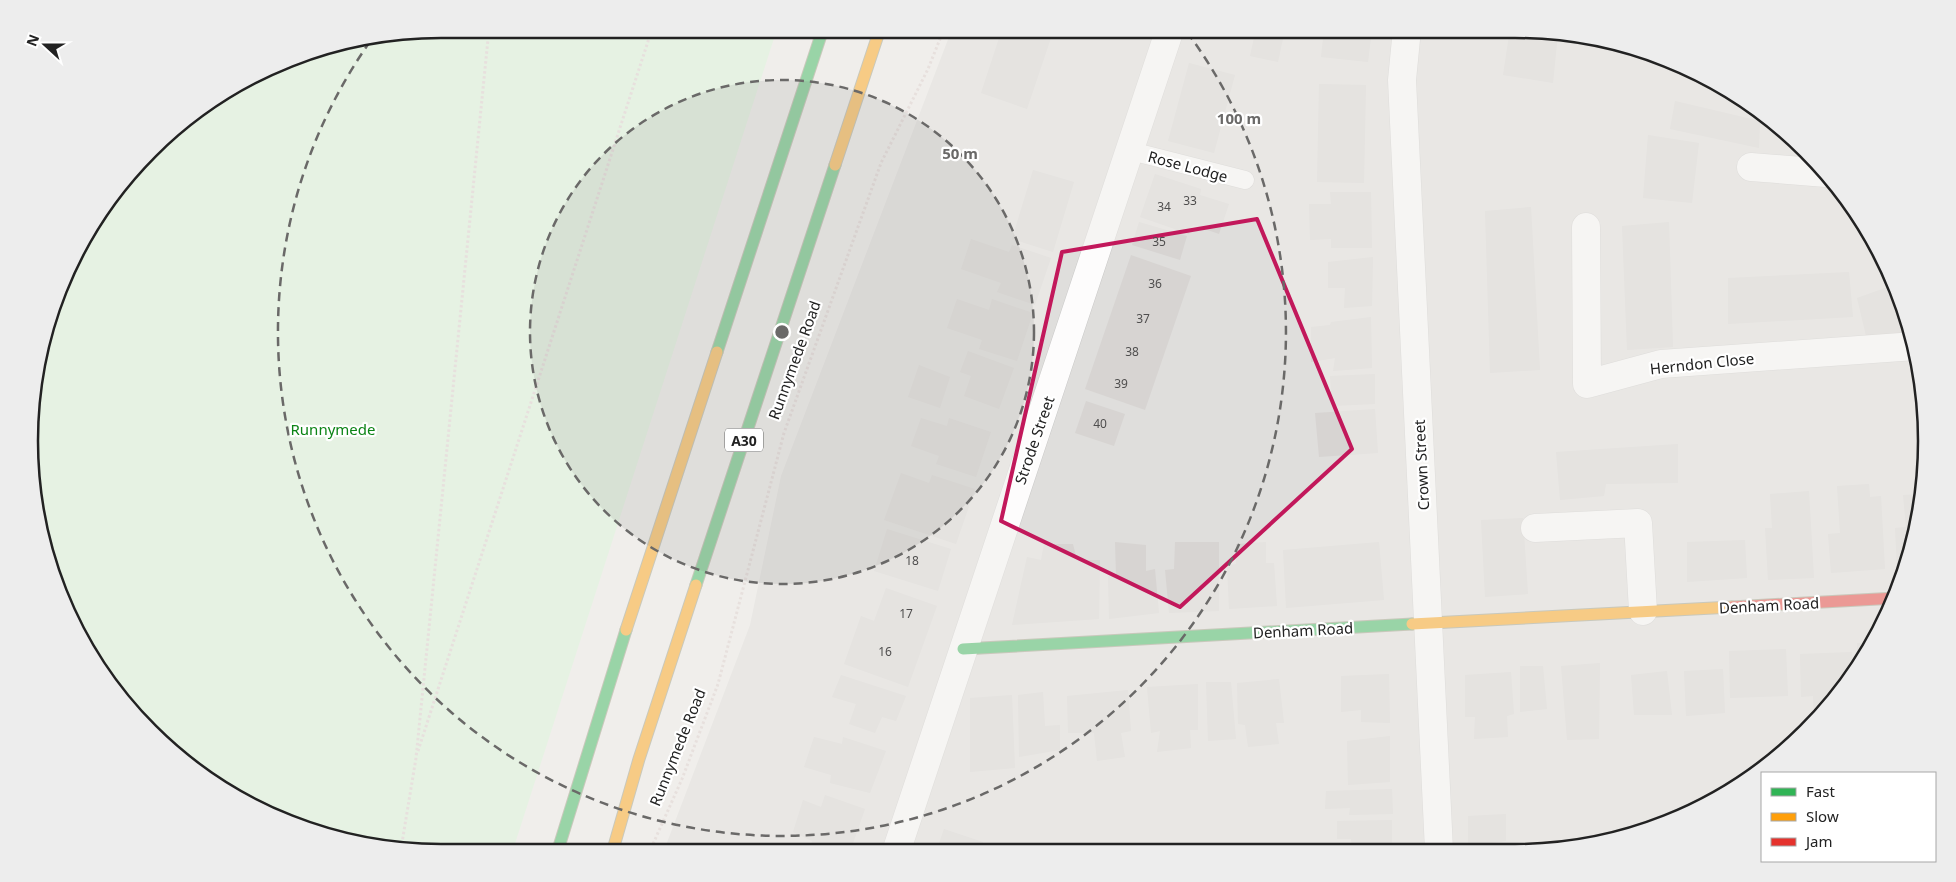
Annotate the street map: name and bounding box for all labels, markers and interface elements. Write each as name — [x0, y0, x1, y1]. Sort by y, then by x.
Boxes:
north arrow — [20, 20, 70, 70]
text: N — [21, 31, 43, 49]
text: 100 m — [1217, 108, 1261, 128]
text: 50 m — [942, 143, 978, 163]
street label: Rose Lodge — [1146, 146, 1230, 186]
house number: 33 — [1183, 192, 1197, 209]
house number: 34 — [1157, 198, 1171, 215]
house number: 35 — [1152, 233, 1166, 250]
house number: 36 — [1148, 275, 1162, 292]
street label: Runnymede Road — [763, 298, 825, 422]
house number: 37 — [1136, 310, 1150, 327]
centre of rings — [773, 323, 791, 341]
house number: 38 — [1125, 343, 1139, 360]
street label: Herndon Close — [1649, 348, 1755, 378]
house number: 39 — [1114, 375, 1128, 392]
street label: Strode Street — [1010, 393, 1059, 487]
house number: 40 — [1093, 415, 1107, 432]
street label: Crown Street — [1409, 418, 1433, 511]
park label: Runnymede — [291, 419, 375, 439]
road number: A30 — [725, 428, 763, 452]
house number: 18 — [905, 552, 919, 569]
street label: Denham Road — [1718, 592, 1820, 618]
house number: 17 — [899, 605, 913, 622]
street label: Denham Road — [1252, 617, 1354, 643]
house number: 16 — [878, 643, 892, 660]
street label: Runnymede Road — [644, 685, 710, 809]
legend — [1761, 772, 1936, 862]
text: Fast — [1806, 781, 1835, 801]
text: Slow — [1806, 806, 1839, 826]
text: Jam — [1804, 831, 1833, 851]

